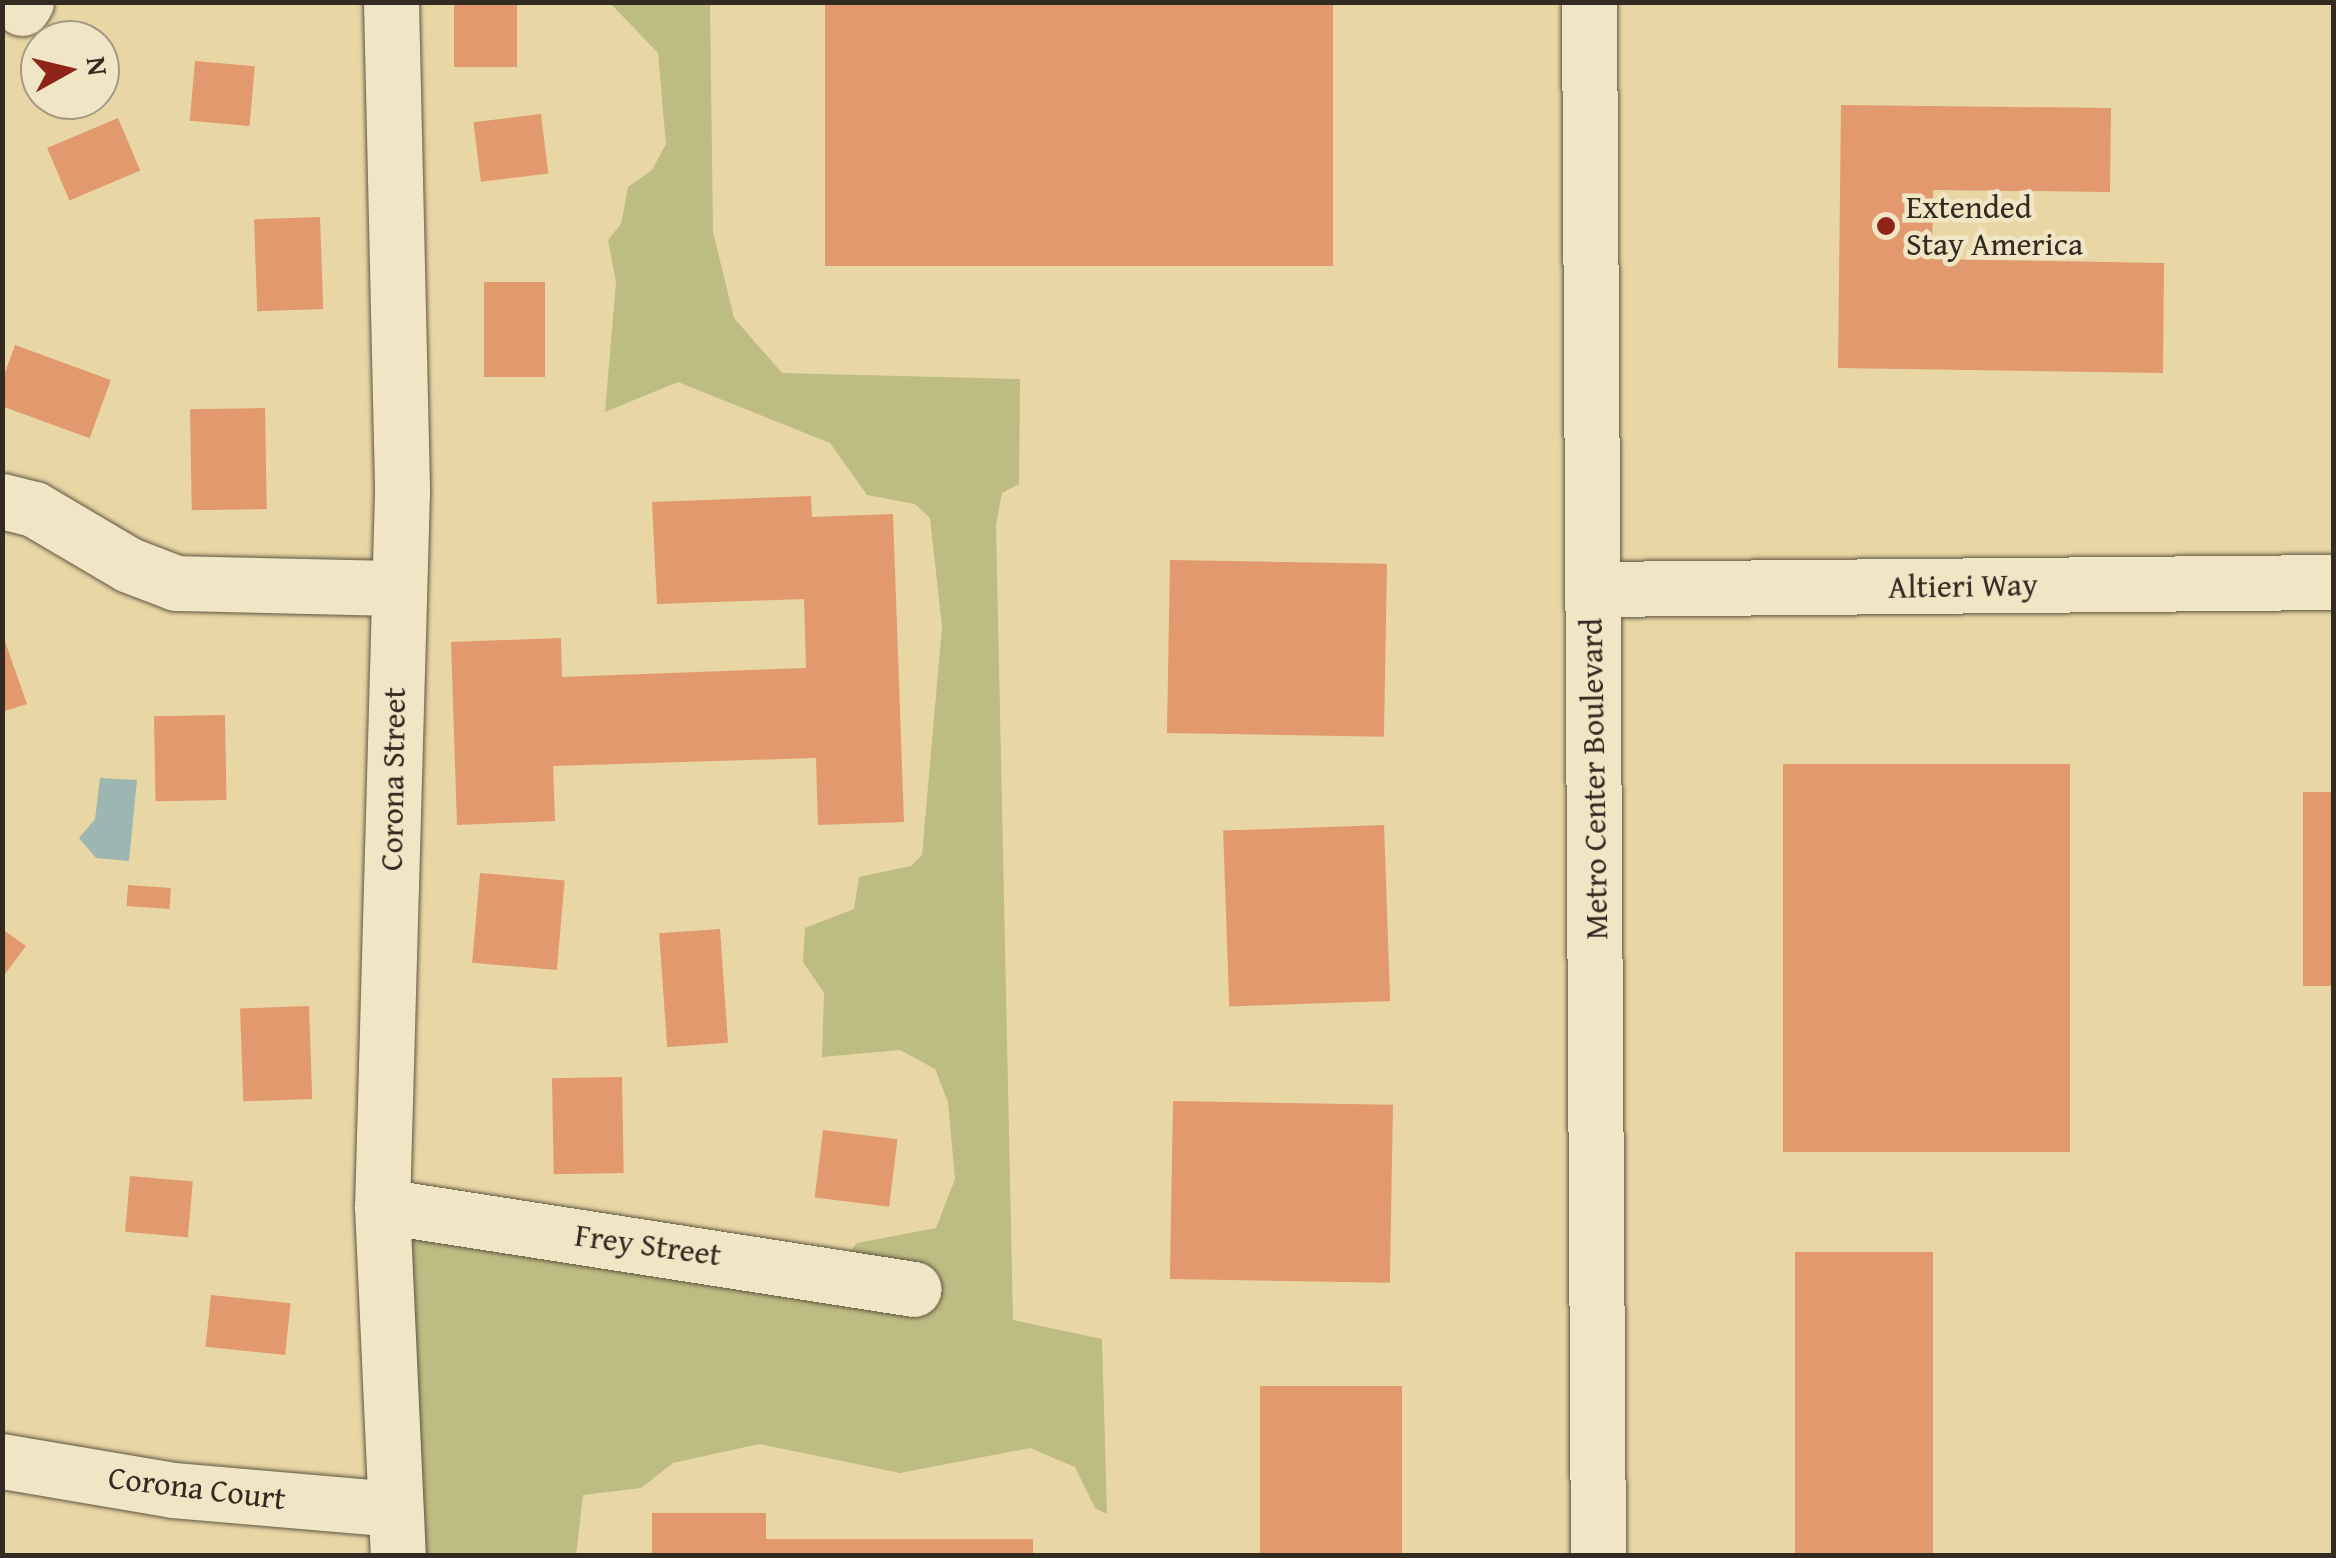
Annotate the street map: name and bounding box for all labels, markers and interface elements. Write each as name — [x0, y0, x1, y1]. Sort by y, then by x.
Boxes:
north arrow — [20, 20, 120, 120]
text: N — [77, 54, 120, 78]
place label: Extended Stay America — [1906, 189, 2083, 264]
marker: Extended Stay America — [1875, 215, 1897, 237]
street label: Altieri Way — [1888, 565, 2038, 607]
street label: Metro Center Boulevard — [1572, 618, 1616, 940]
street label: Corona Street — [372, 687, 414, 871]
street label: Frey Street — [572, 1216, 724, 1274]
street label: Corona Court — [106, 1458, 288, 1518]

